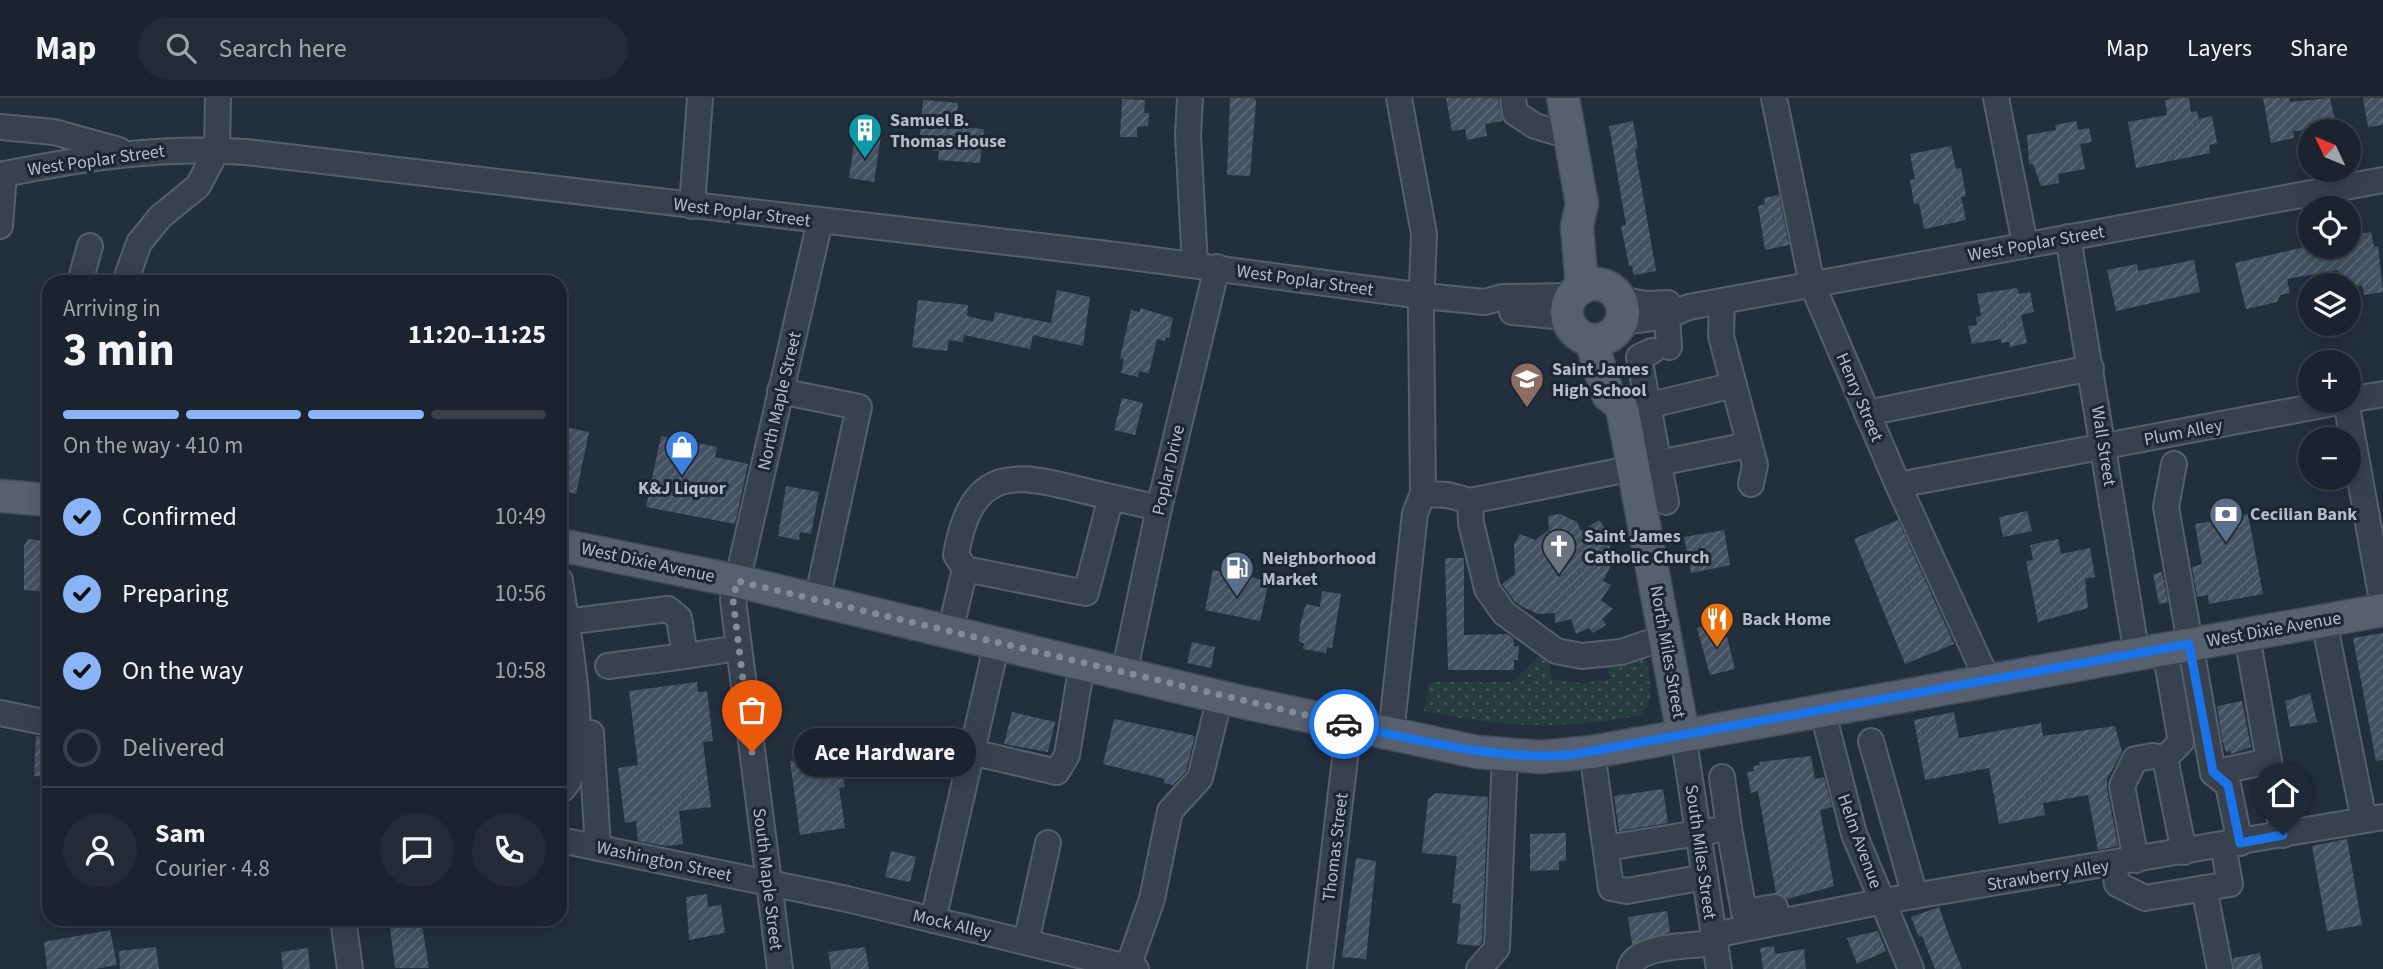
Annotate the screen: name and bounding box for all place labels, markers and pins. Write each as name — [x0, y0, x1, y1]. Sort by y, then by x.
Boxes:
place label: Samuel B. Thomas House — [890, 108, 1006, 154]
building icon: Samuel B. Thomas House — [846, 111, 884, 160]
place label: Saint James High School — [1552, 357, 1649, 403]
school or university icon: Saint James High School — [1508, 360, 1546, 409]
shop icon: K&J Liquor — [663, 428, 701, 477]
place label: K&J Liquor — [638, 476, 727, 501]
bank icon: Cecilian Bank — [2207, 495, 2245, 544]
place label: Cecilian Bank — [2250, 502, 2357, 527]
place label: Saint James Catholic Church — [1584, 524, 1710, 570]
church icon: Saint James Catholic Church — [1540, 527, 1578, 576]
place label: Neighborhood Market — [1262, 546, 1376, 592]
fuel station icon: Neighborhood Market — [1218, 549, 1256, 598]
restaurant icon: Back Home — [1698, 600, 1736, 649]
place label: Back Home — [1742, 607, 1831, 632]
pin — [722, 680, 782, 752]
callout: Ace Hardware — [794, 728, 976, 776]
pin — [2253, 763, 2313, 835]

